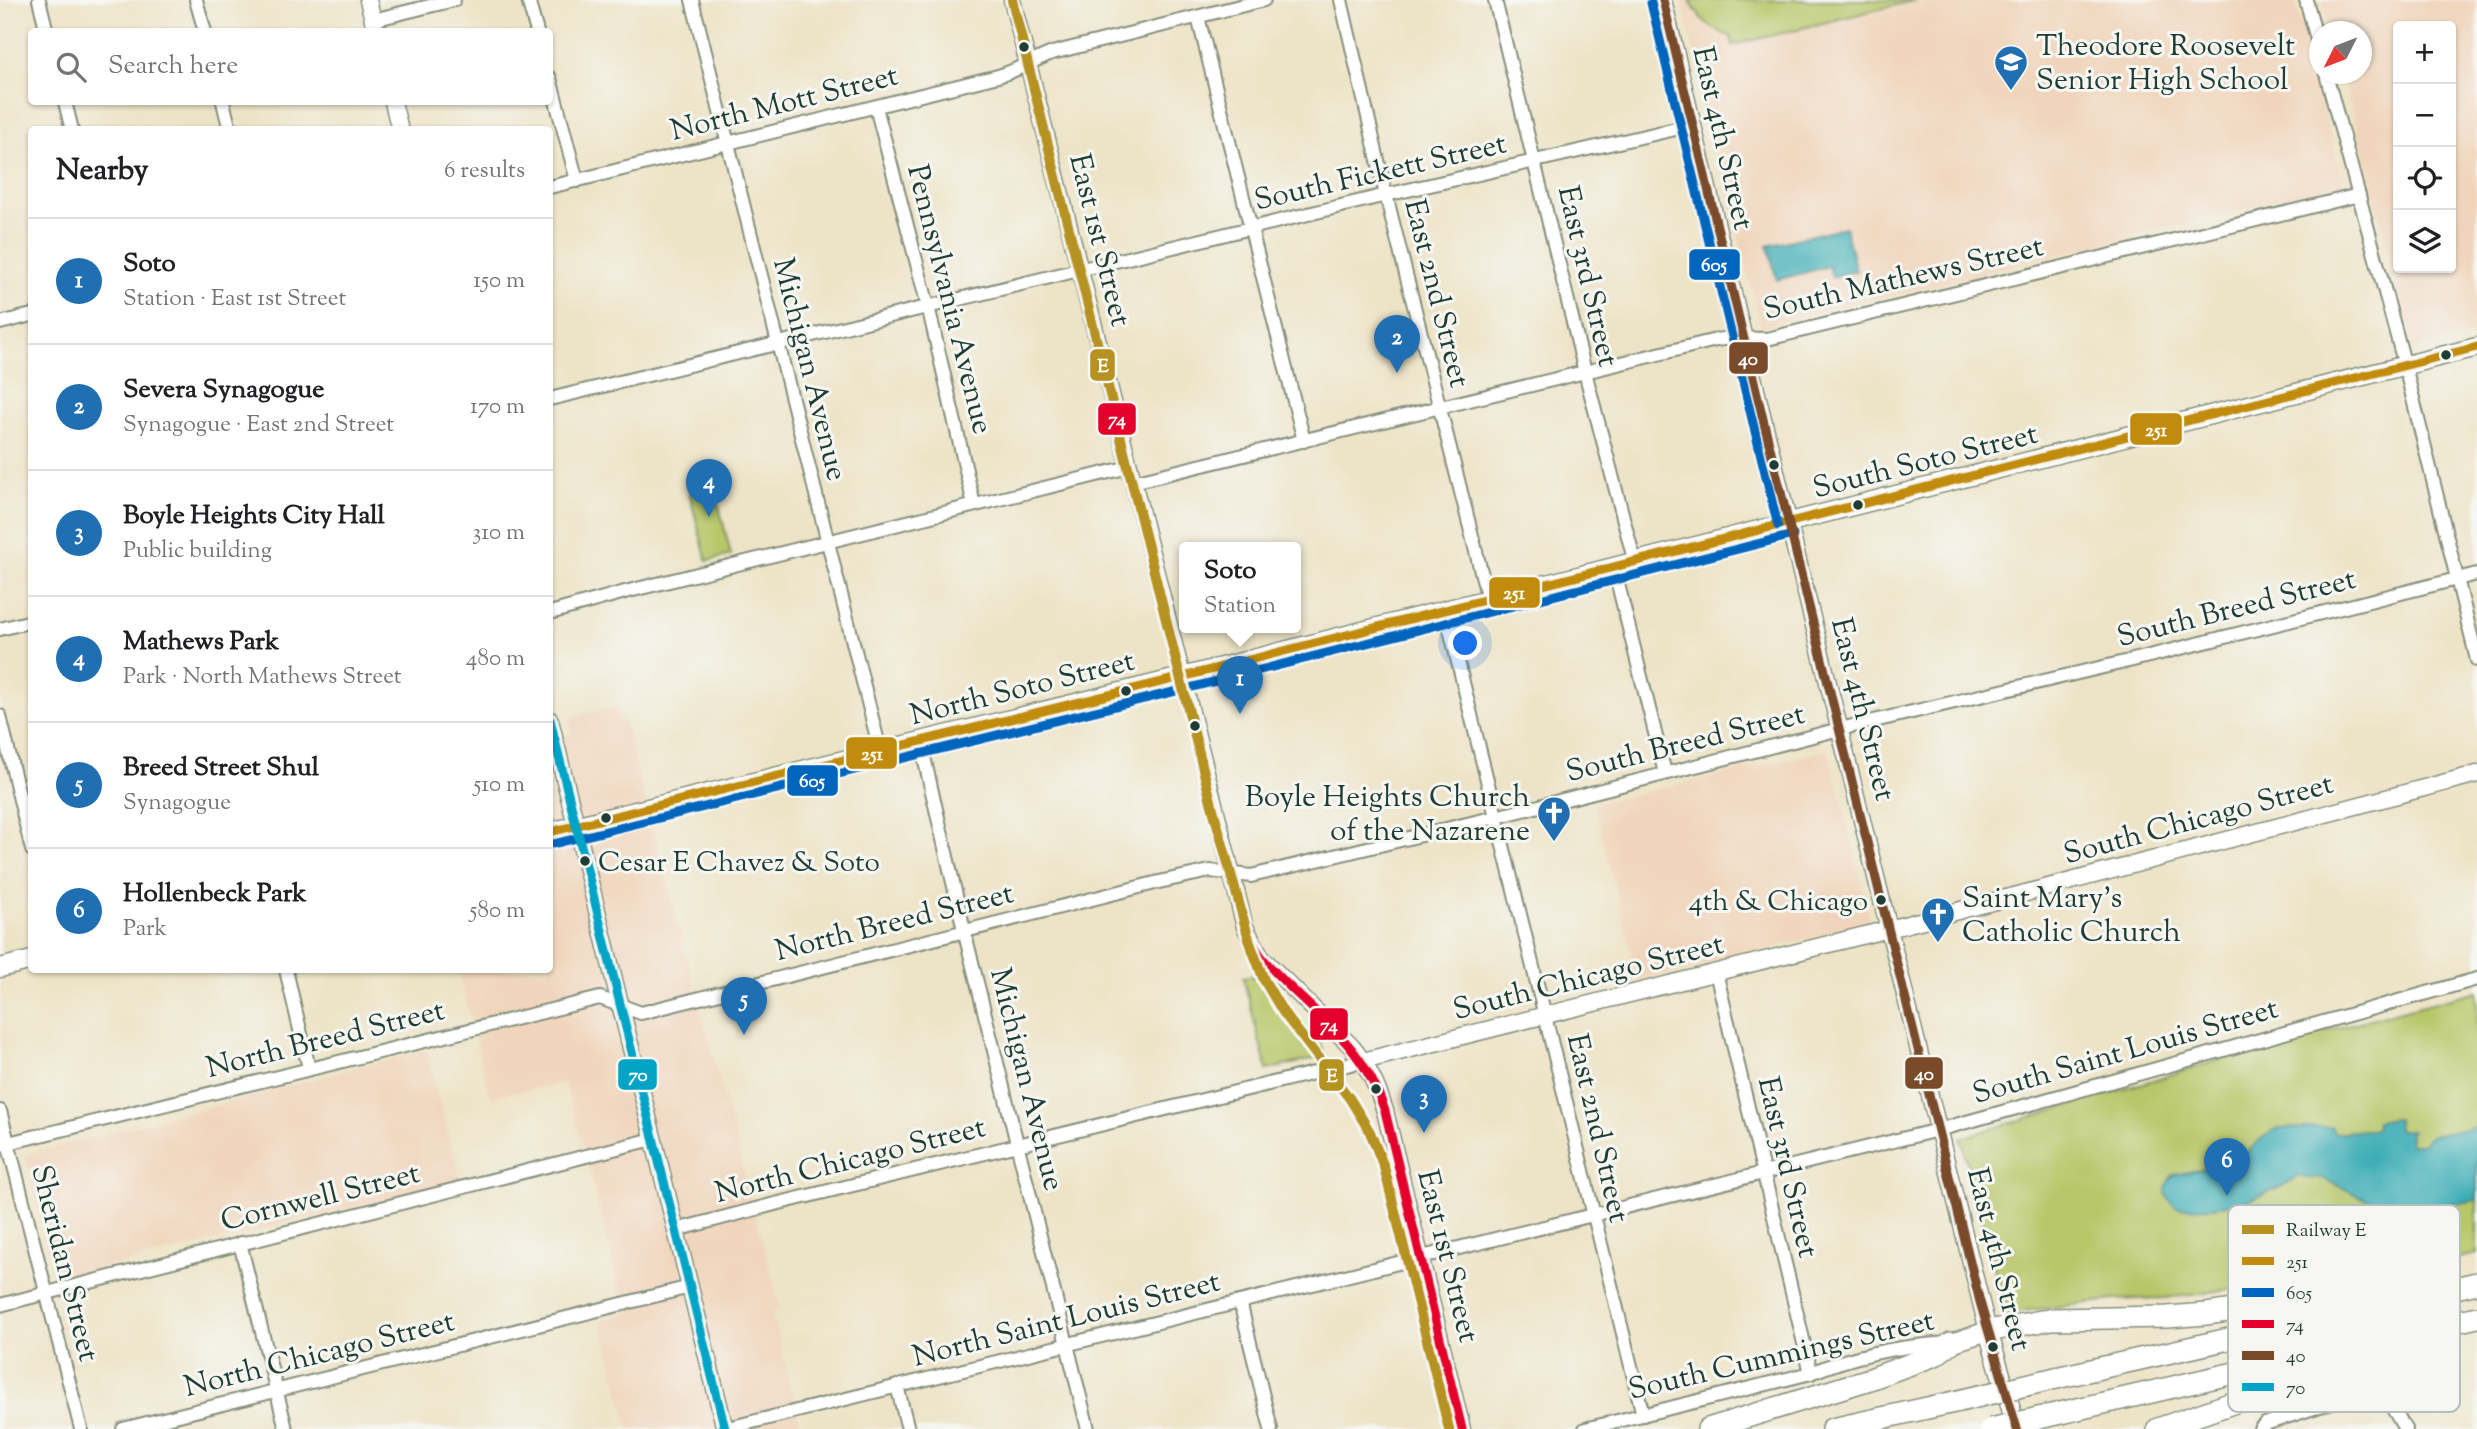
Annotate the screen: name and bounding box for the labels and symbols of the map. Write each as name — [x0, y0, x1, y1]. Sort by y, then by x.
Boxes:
north arrow — [2309, 21, 2372, 84]
place label: Theodore Roosevelt Senior High School — [2036, 26, 2295, 103]
unlabelled marker — [1017, 40, 1031, 54]
street label: East 4th Street — [1680, 43, 1764, 234]
school or university icon: Theodore Roosevelt Senior High School — [1992, 43, 2030, 92]
street label: North Mott Street — [666, 55, 903, 153]
street label: South Fickett Street — [1250, 123, 1511, 223]
street label: East 1st Street — [1056, 150, 1141, 331]
street label: Pennsylvania Avenue — [894, 161, 1003, 439]
street label: East 3rd Street — [1545, 182, 1628, 371]
street label: East 2nd Street — [1397, 195, 1479, 391]
street label: South Mathews Street — [1759, 226, 2048, 333]
line badge: 605 — [1688, 248, 1741, 281]
text: 605 — [1701, 253, 1727, 280]
street label: Michigan Avenue — [760, 254, 857, 485]
pin: 2 — [1374, 315, 1420, 373]
line badge: 40 — [1728, 341, 1769, 375]
text: 40 — [1737, 347, 1758, 374]
line badge: E — [1089, 348, 1116, 382]
unlabelled marker — [2439, 348, 2453, 362]
text: E — [1097, 354, 1109, 381]
line badge: 74 — [1097, 402, 1137, 436]
text: 74 — [1108, 407, 1126, 434]
line badge: 251 — [2129, 412, 2183, 446]
street label: South Soto Street — [1809, 414, 2043, 511]
text: 251 — [2145, 418, 2167, 445]
unlabelled marker — [1767, 458, 1781, 472]
pin: 4 — [686, 459, 732, 517]
unlabelled marker — [1851, 498, 1865, 512]
street label: South Breed Street — [2113, 559, 2361, 660]
line badge: 251 — [1488, 576, 1541, 609]
text: 251 — [1503, 581, 1525, 608]
street label: East 4th Street — [1818, 614, 1905, 806]
your location — [1448, 626, 1482, 660]
street label: North Soto Street — [906, 641, 1139, 738]
pin: 1 — [1217, 656, 1263, 714]
unlabelled marker — [1119, 684, 1133, 698]
street label: South Breed Street — [1562, 694, 1810, 795]
unlabelled marker — [1188, 719, 1202, 733]
line badge: 251 — [845, 736, 898, 770]
text: 251 — [861, 742, 883, 769]
line badge: 605 — [786, 764, 839, 797]
street label: South Chicago Street — [2059, 764, 2338, 877]
text: 605 — [799, 769, 825, 796]
place label: Boyle Heights Church of the Nazarene — [1245, 777, 1530, 854]
church icon: Boyle Heights Church of the Nazarene — [1535, 794, 1573, 843]
unlabelled marker — [599, 811, 613, 825]
place label: Cesar E Chavez & Soto — [598, 844, 880, 884]
marker: Cesar E Chavez & Soto — [578, 854, 592, 868]
street label: North Breed Street — [771, 873, 1018, 974]
place label: Saint Mary's Catholic Church — [1962, 878, 2181, 955]
place label: 4th & Chicago — [1689, 883, 1868, 923]
marker: 4th & Chicago — [1874, 893, 1888, 907]
church icon: Saint Mary's Catholic Church — [1919, 895, 1957, 944]
street label: South Chicago Street — [1449, 924, 1729, 1033]
street label: Michigan Avenue — [977, 964, 1074, 1195]
pin: 5 — [721, 977, 767, 1035]
street label: South Saint Louis Street — [1968, 988, 2284, 1117]
street label: North Breed Street — [202, 990, 449, 1091]
line badge: 74 — [1309, 1007, 1349, 1041]
text: 74 — [1320, 1013, 1338, 1040]
street label: East 2nd Street — [1554, 1030, 1639, 1227]
line badge: 40 — [1904, 1056, 1944, 1090]
line badge: 70 — [617, 1058, 658, 1091]
line badge: E — [1318, 1058, 1345, 1092]
text: 40 — [1913, 1062, 1934, 1089]
text: 70 — [628, 1063, 648, 1090]
text: E — [1326, 1064, 1338, 1091]
street label: East 3rd Street — [1745, 1073, 1828, 1262]
pin: 3 — [1401, 1075, 1447, 1133]
unlabelled marker — [1369, 1082, 1383, 1096]
street label: North Chicago Street — [711, 1107, 990, 1216]
pin: 6 — [2204, 1138, 2250, 1196]
street label: Cornwell Street — [217, 1153, 425, 1244]
street label: Sheridan Street — [18, 1161, 109, 1366]
street label: East 4th Street — [1954, 1164, 2041, 1356]
street label: East 1st Street — [1404, 1166, 1489, 1347]
legend — [2228, 1205, 2460, 1412]
text: Railway E — [2286, 1218, 2367, 1245]
text: 251 — [2286, 1250, 2308, 1277]
street label: North Saint Louis Street — [908, 1261, 1225, 1379]
text: 605 — [2286, 1281, 2312, 1308]
street label: South Cummings Street — [1624, 1300, 1939, 1413]
street label: North Chicago Street — [180, 1301, 459, 1410]
text: 74 — [2286, 1313, 2304, 1340]
unlabelled marker — [1986, 1340, 2000, 1354]
text: 40 — [2286, 1344, 2305, 1371]
text: 70 — [2286, 1376, 2305, 1403]

